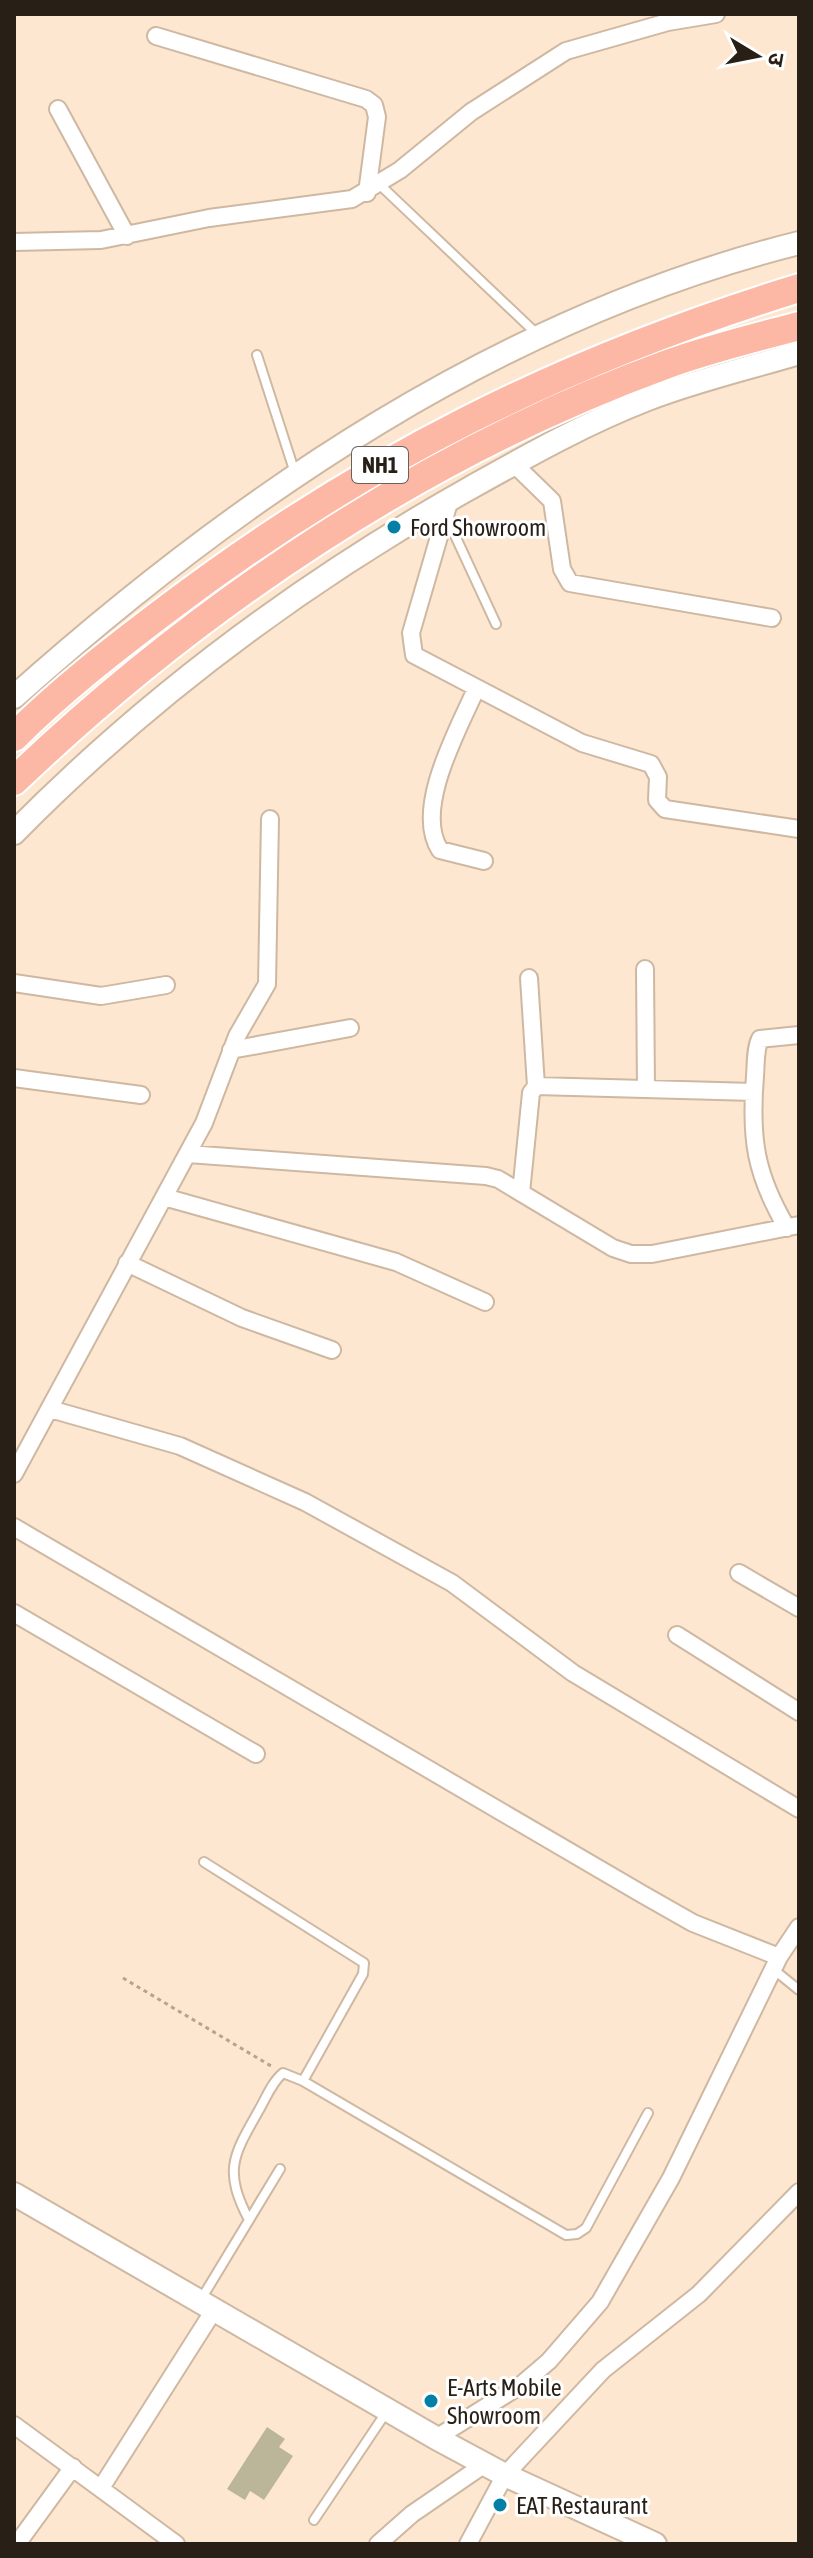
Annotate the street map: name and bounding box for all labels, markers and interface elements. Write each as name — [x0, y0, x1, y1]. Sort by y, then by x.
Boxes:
north arrow — [717, 16, 797, 96]
text: उ — [763, 51, 791, 69]
road number: NH1 — [352, 447, 408, 483]
place label: Ford Showroom — [410, 514, 546, 541]
marker: Ford Showroom — [385, 518, 403, 536]
place label: E-Arts Mobile Showroom — [447, 2374, 562, 2429]
marker: E-Arts Mobile Showroom — [422, 2392, 440, 2410]
place label: EAT Restaurant — [516, 2492, 648, 2519]
marker: EAT Restaurant — [491, 2496, 509, 2514]

